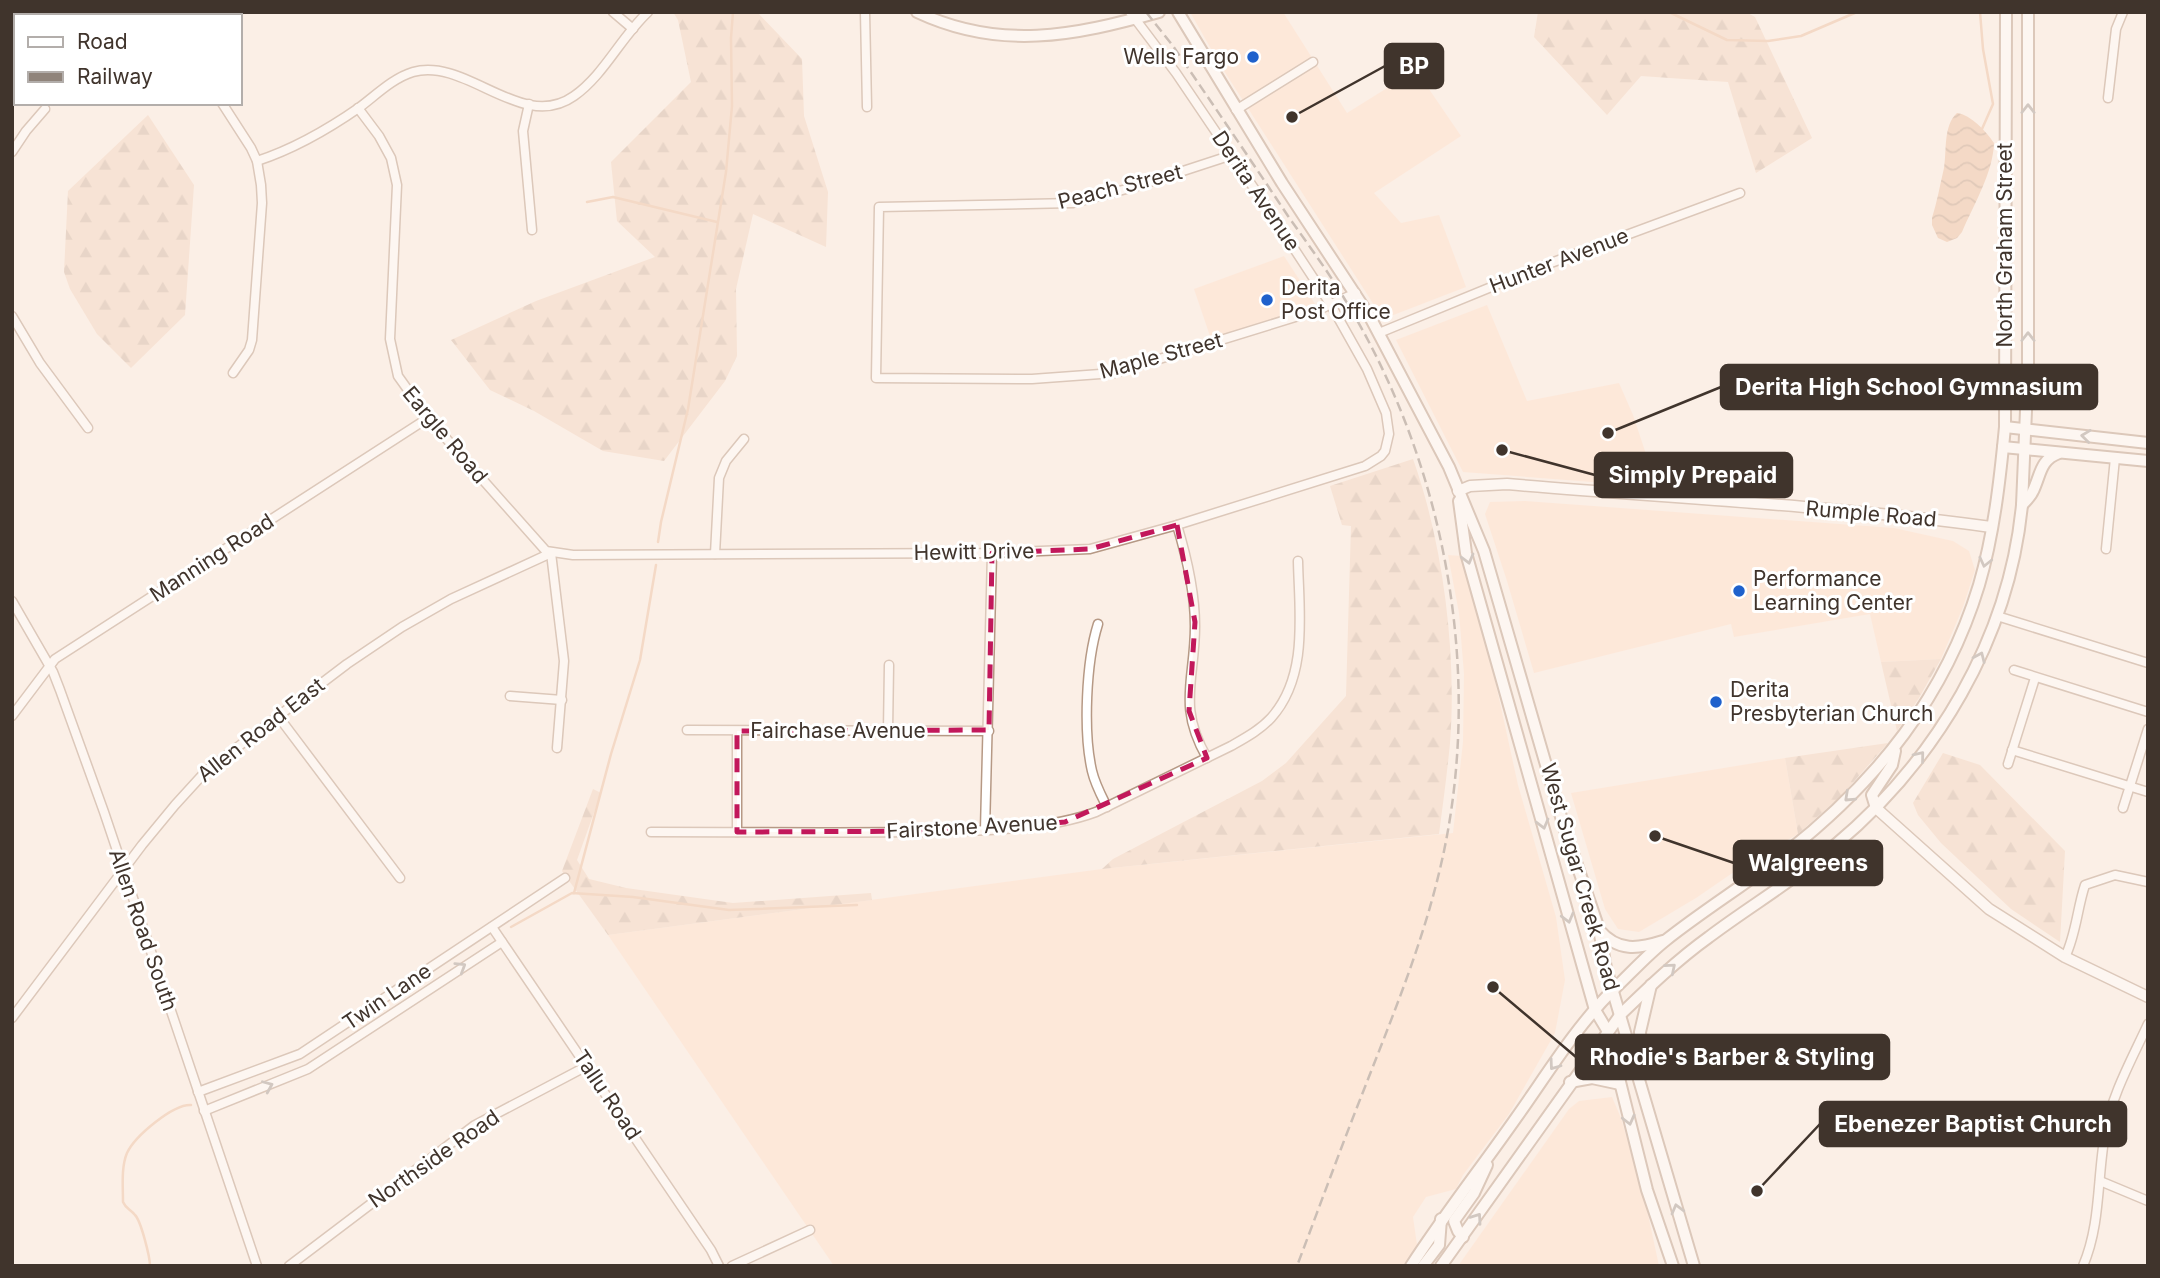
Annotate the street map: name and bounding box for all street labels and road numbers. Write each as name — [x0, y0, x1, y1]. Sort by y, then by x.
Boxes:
street label: Derita Avenue — [1207, 126, 1306, 255]
street label: North Graham Street — [1992, 142, 2017, 347]
street label: Peach Street — [1055, 159, 1185, 214]
street label: Hunter Avenue — [1486, 223, 1632, 299]
street label: Maple Street — [1097, 327, 1225, 384]
street label: Eargle Road — [398, 381, 493, 488]
street label: Rumple Road — [1805, 495, 1937, 532]
street label: Manning Road — [145, 508, 278, 607]
street label: Hewitt Drive — [913, 538, 1035, 565]
street label: Allen Road East — [192, 672, 329, 787]
street label: Fairchase Avenue — [750, 718, 926, 743]
street label: West Sugar Creek Road — [1536, 760, 1625, 994]
street label: Fairstone Avenue — [886, 810, 1058, 843]
street label: Allen Road South — [104, 846, 183, 1014]
street label: Twin Lane — [338, 958, 436, 1035]
street label: Tallu Road — [568, 1045, 647, 1144]
street label: Northside Road — [364, 1104, 504, 1213]

